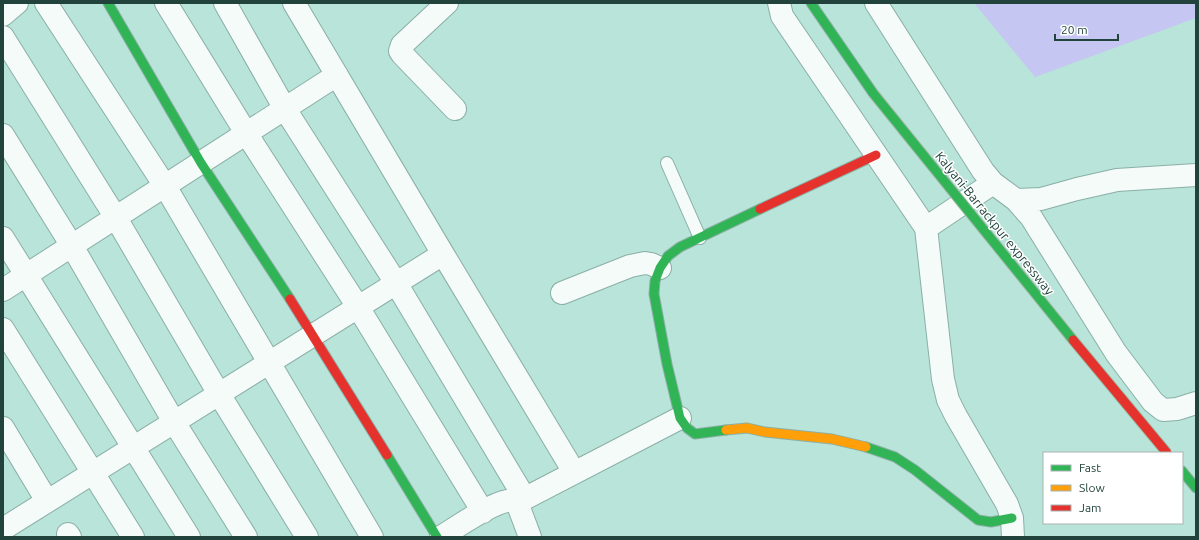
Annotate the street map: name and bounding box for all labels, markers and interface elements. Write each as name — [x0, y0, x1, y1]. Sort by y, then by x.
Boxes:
scale bar — [1055, 16, 1118, 42]
text: 20 m — [1061, 23, 1088, 36]
street label: Kalyani-Barrackpur expressway — [933, 149, 1057, 297]
legend — [1043, 452, 1183, 524]
text: Fast — [1079, 461, 1101, 474]
text: Slow — [1079, 481, 1105, 494]
text: Jam — [1079, 501, 1101, 514]

